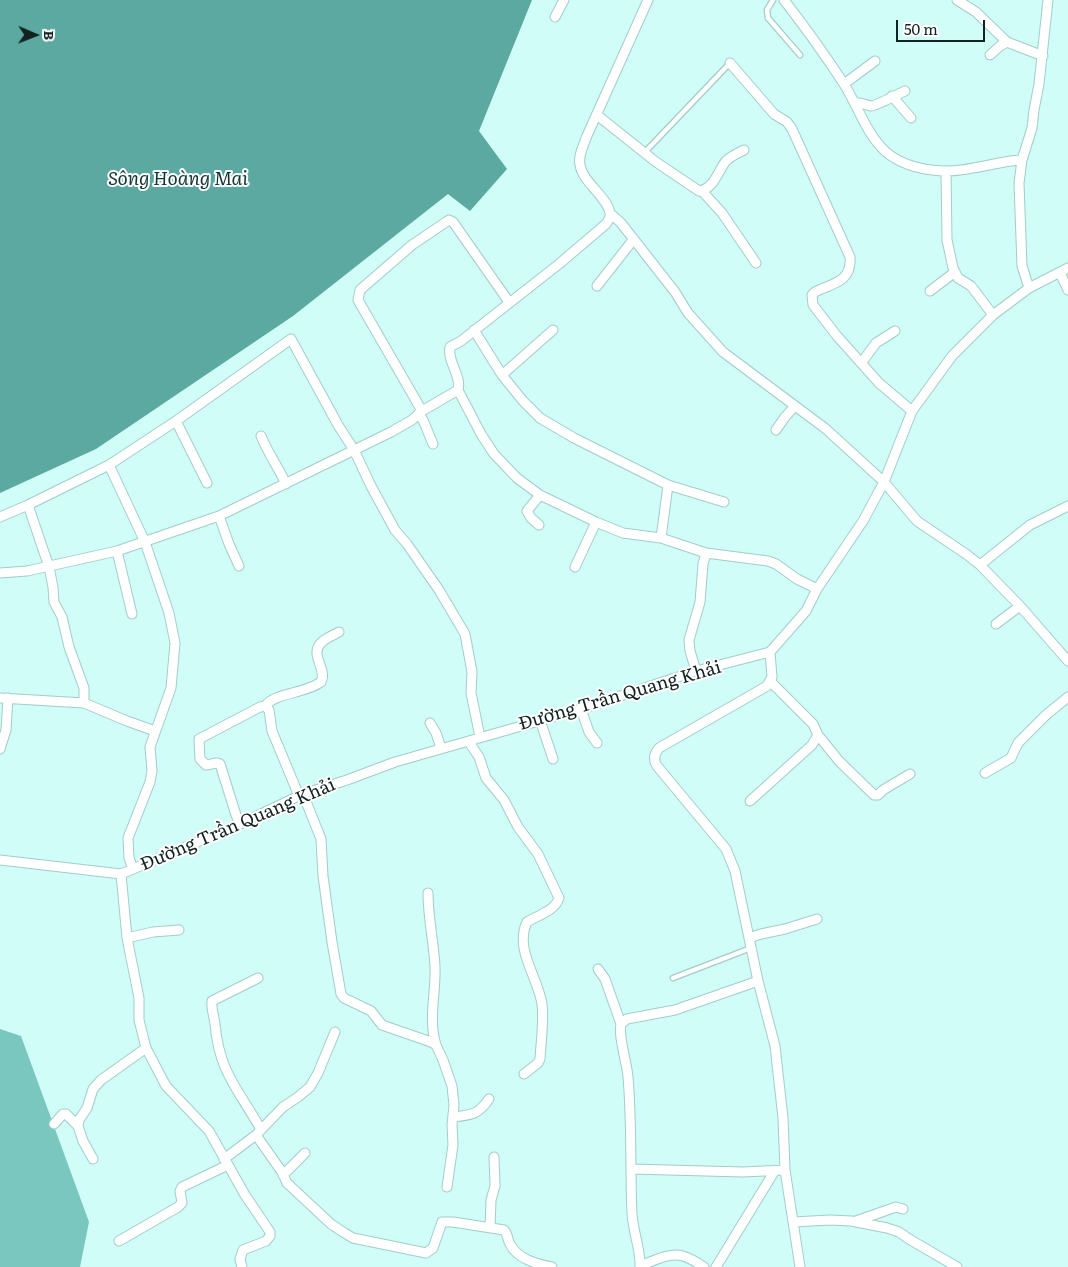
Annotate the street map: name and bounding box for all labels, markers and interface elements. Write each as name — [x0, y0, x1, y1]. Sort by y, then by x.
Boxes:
north arrow — [10, 10, 60, 60]
scale bar — [898, 10, 987, 42]
text: 50 m — [904, 17, 938, 40]
text: B — [40, 30, 60, 40]
water label: Sông Hoàng Mai — [108, 168, 248, 190]
street label: Đường Trần Quang Khải — [516, 657, 724, 735]
street label: Đường Trần Quang Khải — [137, 774, 339, 876]

